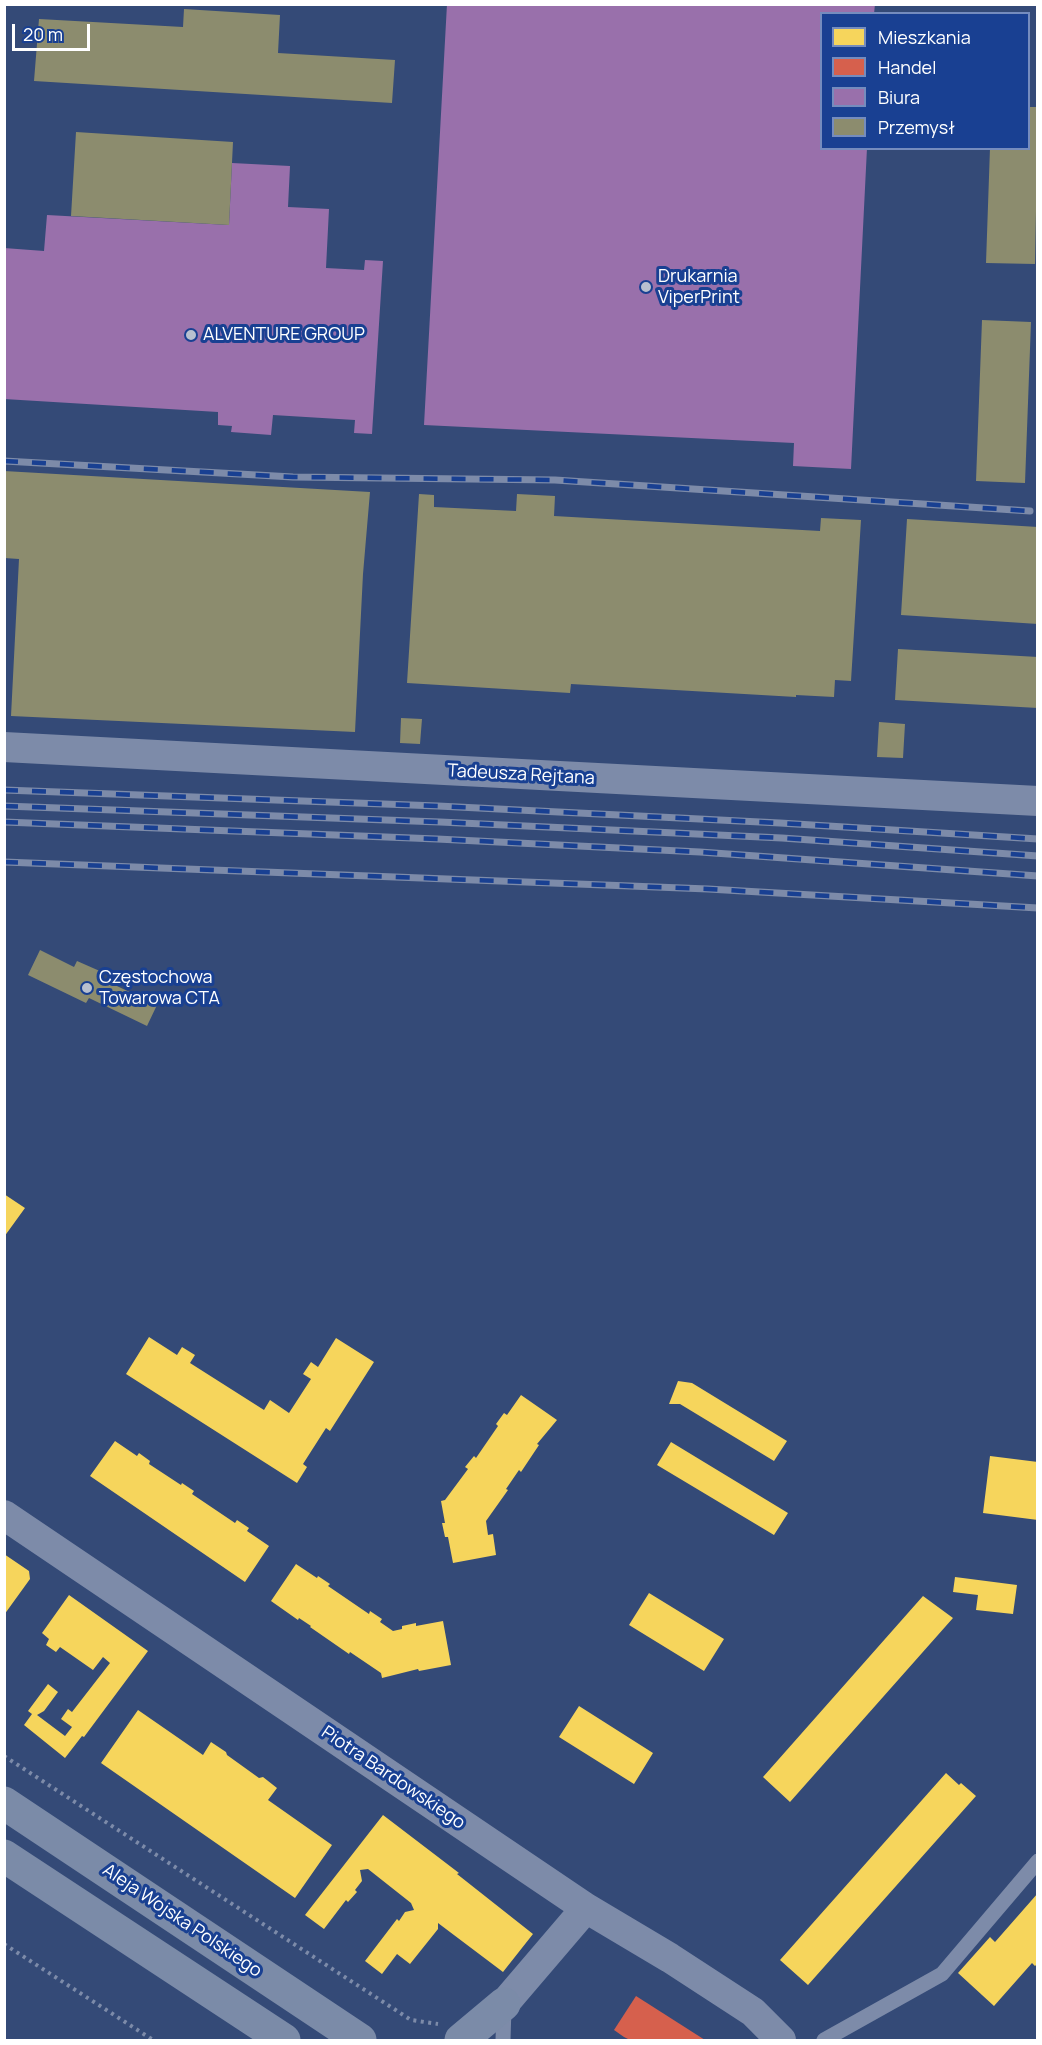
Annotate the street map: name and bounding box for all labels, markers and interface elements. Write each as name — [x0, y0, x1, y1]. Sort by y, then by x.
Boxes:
scale bar — [15, 12, 93, 50]
legend — [820, 12, 1030, 150]
text: 20 m — [23, 22, 63, 46]
text: Mieszkania — [878, 25, 971, 49]
text: Handel — [878, 55, 936, 79]
text: Biura — [878, 85, 920, 109]
text: Przemysł — [878, 115, 955, 139]
place label: Drukarnia ViperPrint — [658, 266, 740, 308]
marker: Drukarnia ViperPrint — [639, 280, 653, 294]
place label: ALVENTURE GROUP — [203, 324, 365, 346]
marker: ALVENTURE GROUP — [184, 328, 198, 342]
street label: Tadeusza Rejtana — [447, 760, 595, 790]
place label: Częstochowa Towarowa CTA — [99, 967, 220, 1010]
marker: Częstochowa Towarowa CTA — [80, 981, 94, 995]
street label: Piotra Bardowskiego — [317, 1722, 469, 1834]
street label: Aleja Wojska Polskiego — [98, 1860, 266, 1982]

